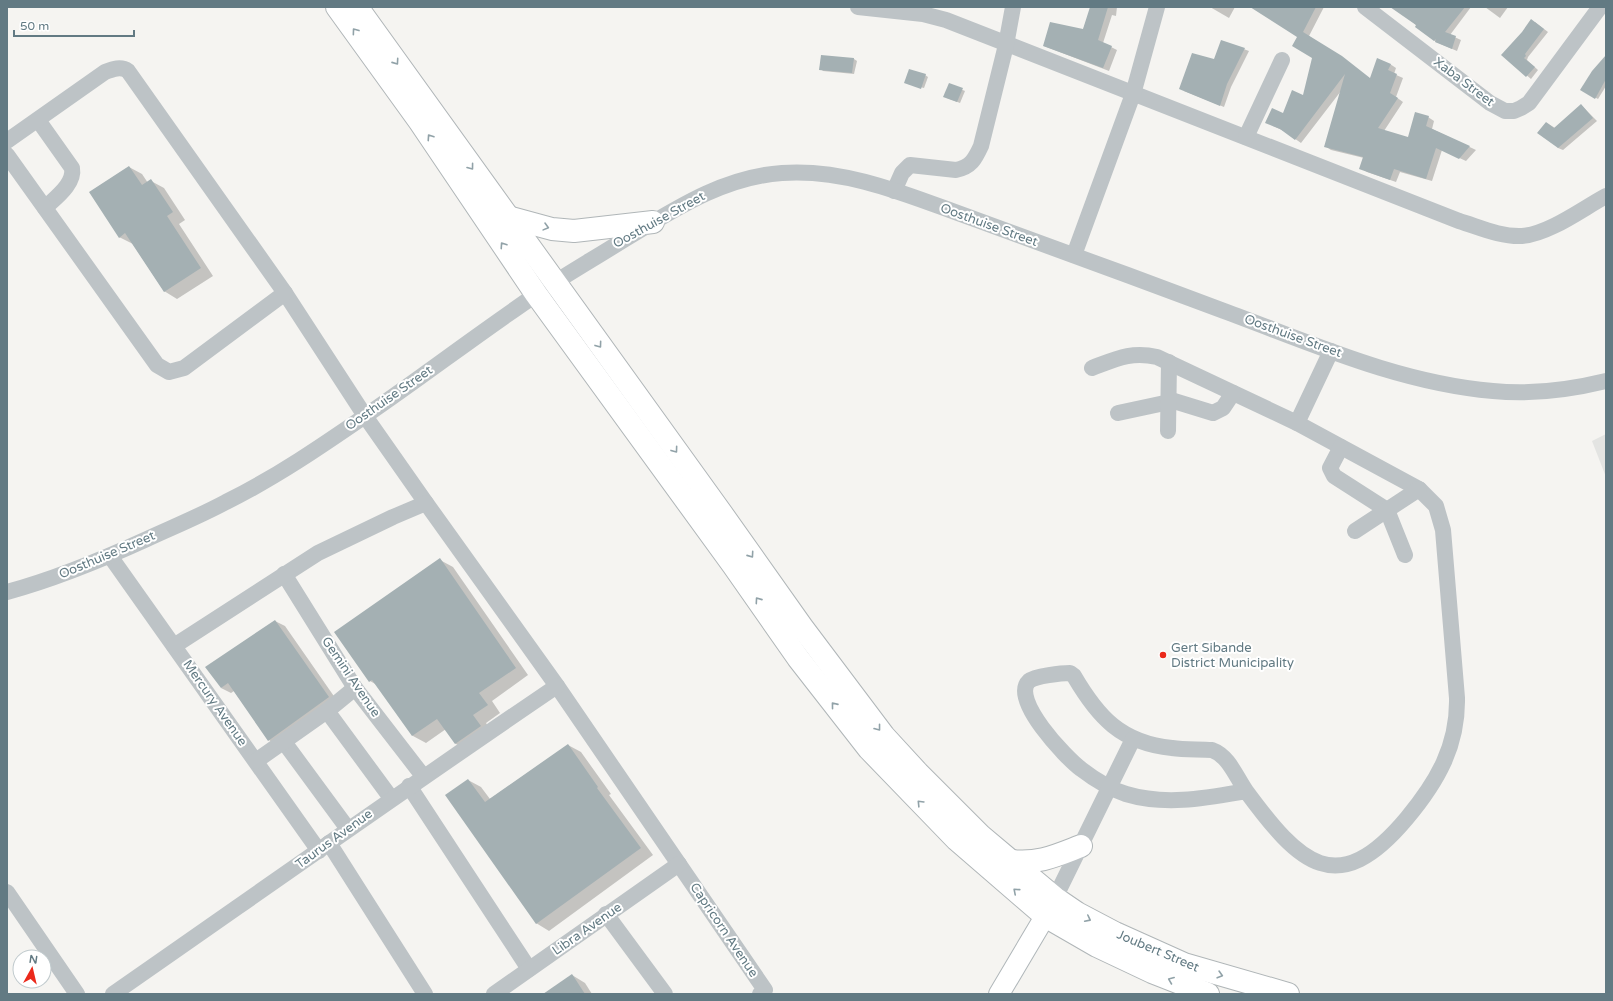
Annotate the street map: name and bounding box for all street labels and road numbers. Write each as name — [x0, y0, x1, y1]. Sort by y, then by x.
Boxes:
street label: Xaba Street — [1430, 54, 1498, 110]
street label: Oosthuise Street — [610, 188, 708, 252]
street label: Oosthuise Street — [938, 200, 1040, 250]
street label: Oosthuise Street — [1242, 311, 1344, 361]
street label: Oosthuise Street — [342, 362, 436, 434]
street label: Oosthuise Street — [57, 528, 157, 582]
street label: Gemini Avenue — [318, 634, 384, 720]
street label: Mercury Avenue — [179, 657, 251, 749]
street label: Taurus Avenue — [292, 806, 376, 872]
street label: Capricorn Avenue — [687, 880, 761, 980]
street label: Libra Avenue — [549, 899, 625, 959]
street label: Joubert Street — [1114, 926, 1202, 976]

